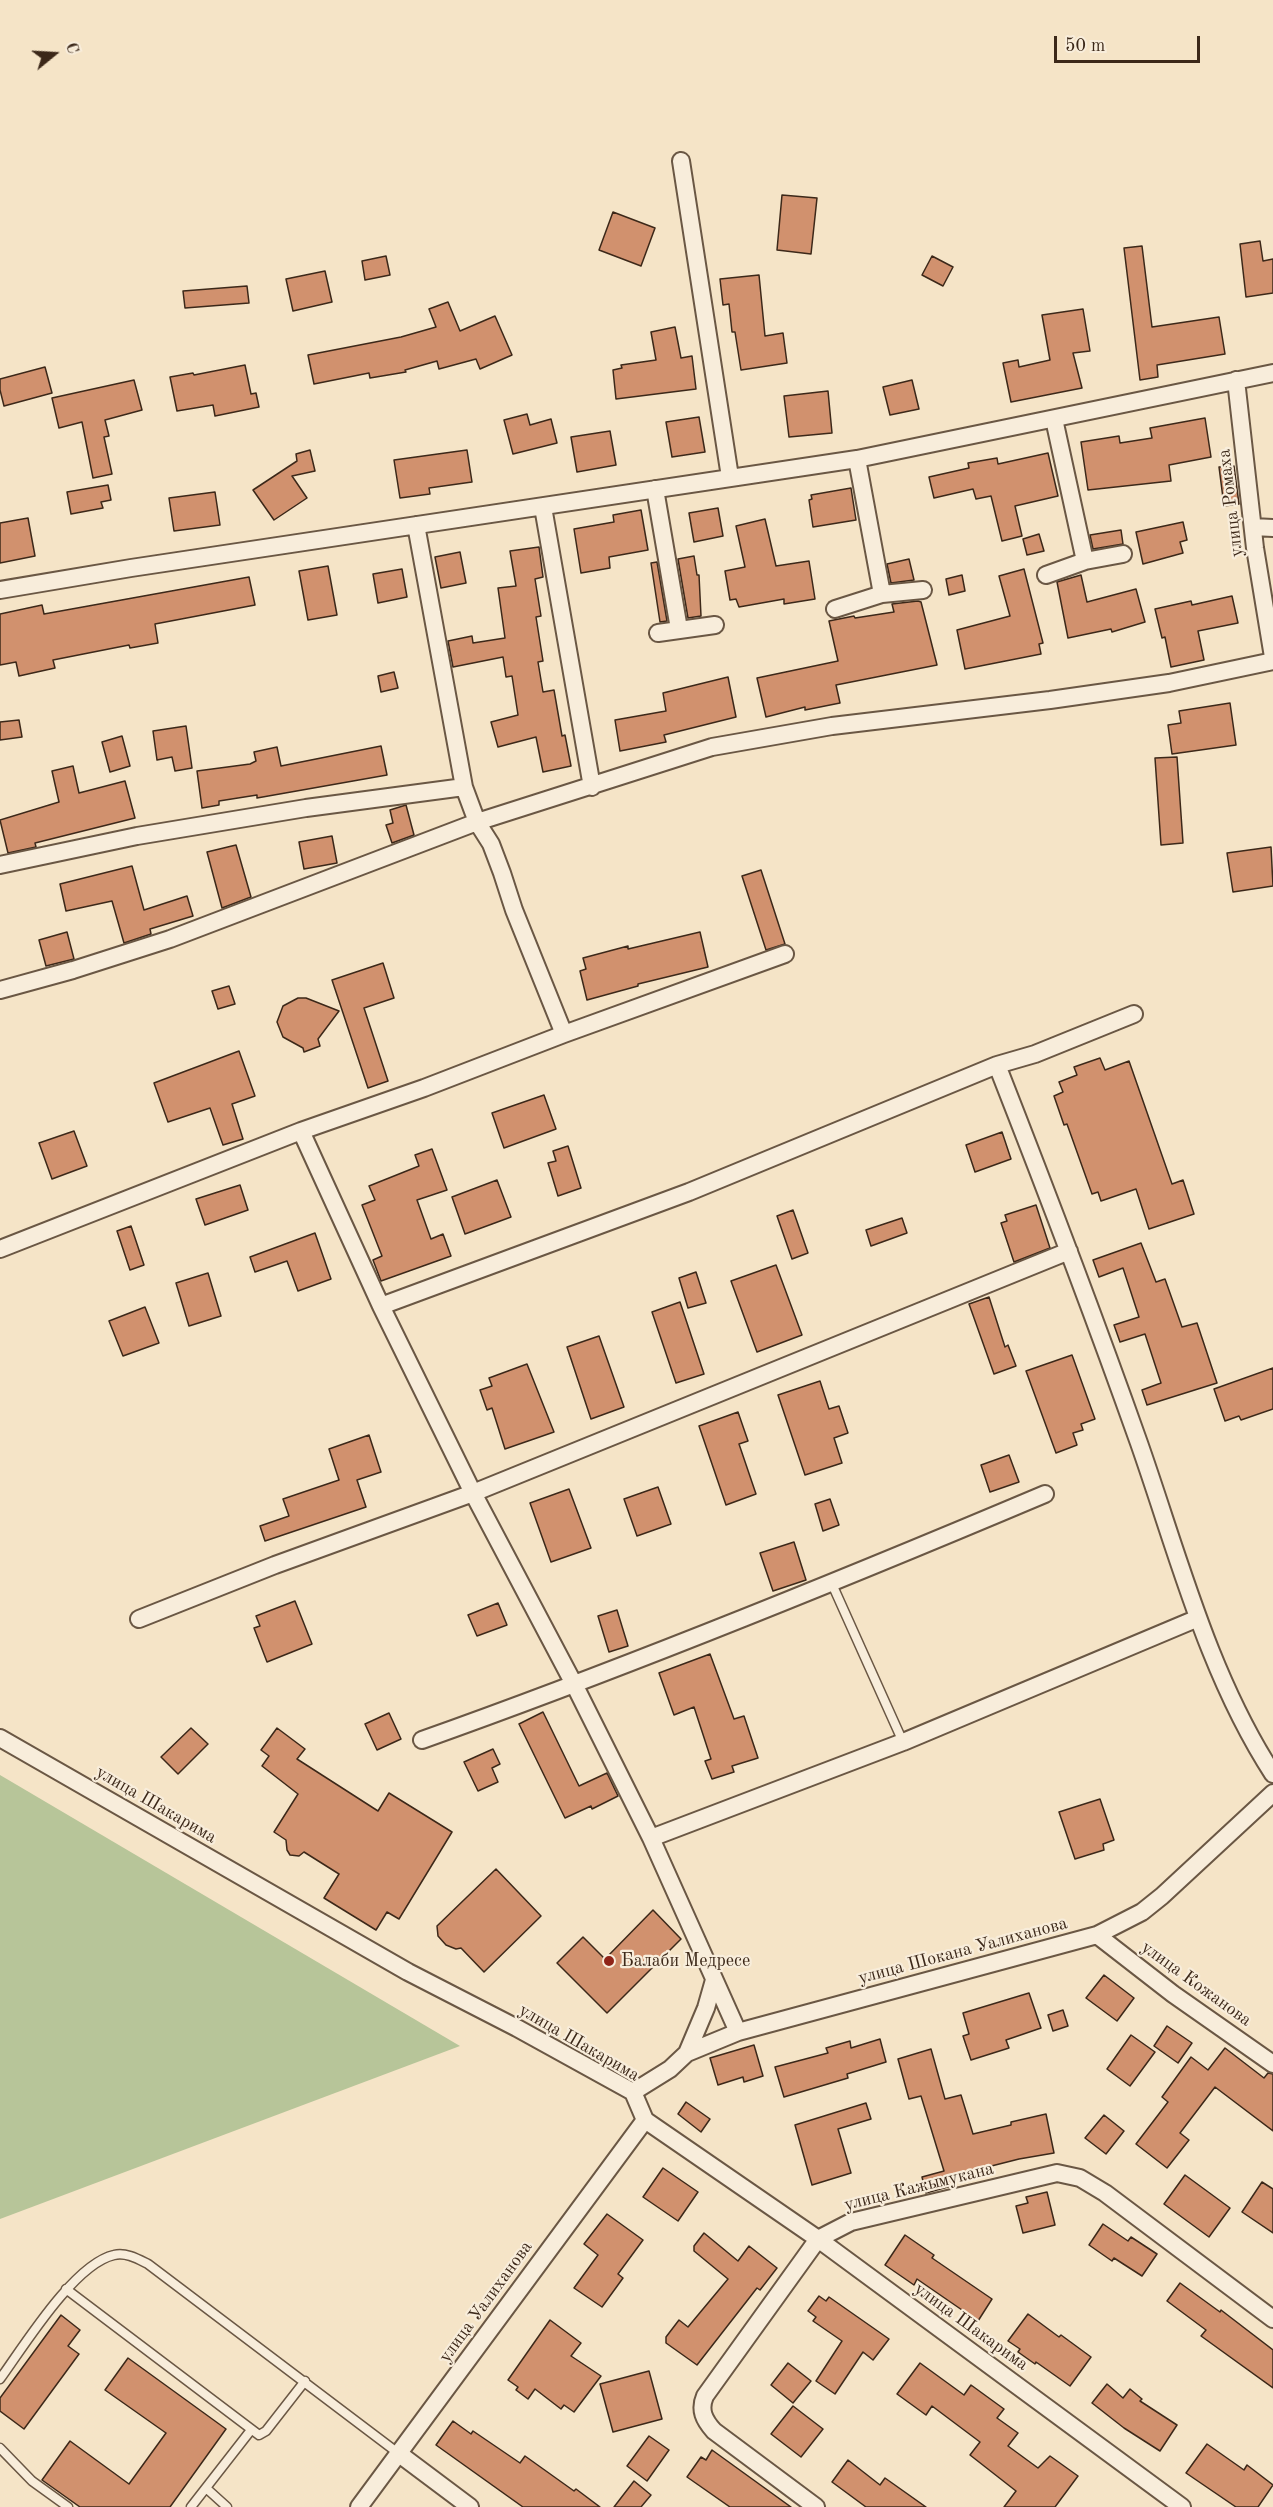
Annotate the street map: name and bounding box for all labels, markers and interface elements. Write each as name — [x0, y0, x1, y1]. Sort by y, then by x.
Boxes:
north arrow — [24, 24, 84, 84]
scale bar — [1057, 24, 1202, 62]
text: 50 m — [1065, 37, 1105, 55]
text: С — [62, 41, 80, 56]
street label: улица Ромаха — [1214, 448, 1248, 558]
street label: улица Шакарима — [92, 1762, 220, 1848]
street label: улица Шокана Уалиханова — [856, 1913, 1070, 1989]
street label: улица Кожанова — [1137, 1937, 1255, 2031]
place label: Балаби Медресе — [621, 1950, 750, 1972]
marker: Балаби Медресе — [602, 1954, 616, 1968]
street label: улица Шакарима — [515, 2000, 643, 2086]
street label: улица Кажымукана — [842, 2158, 996, 2216]
street label: улица Уалиханова — [435, 2237, 537, 2367]
street label: улица Шакарима — [910, 2278, 1032, 2376]

